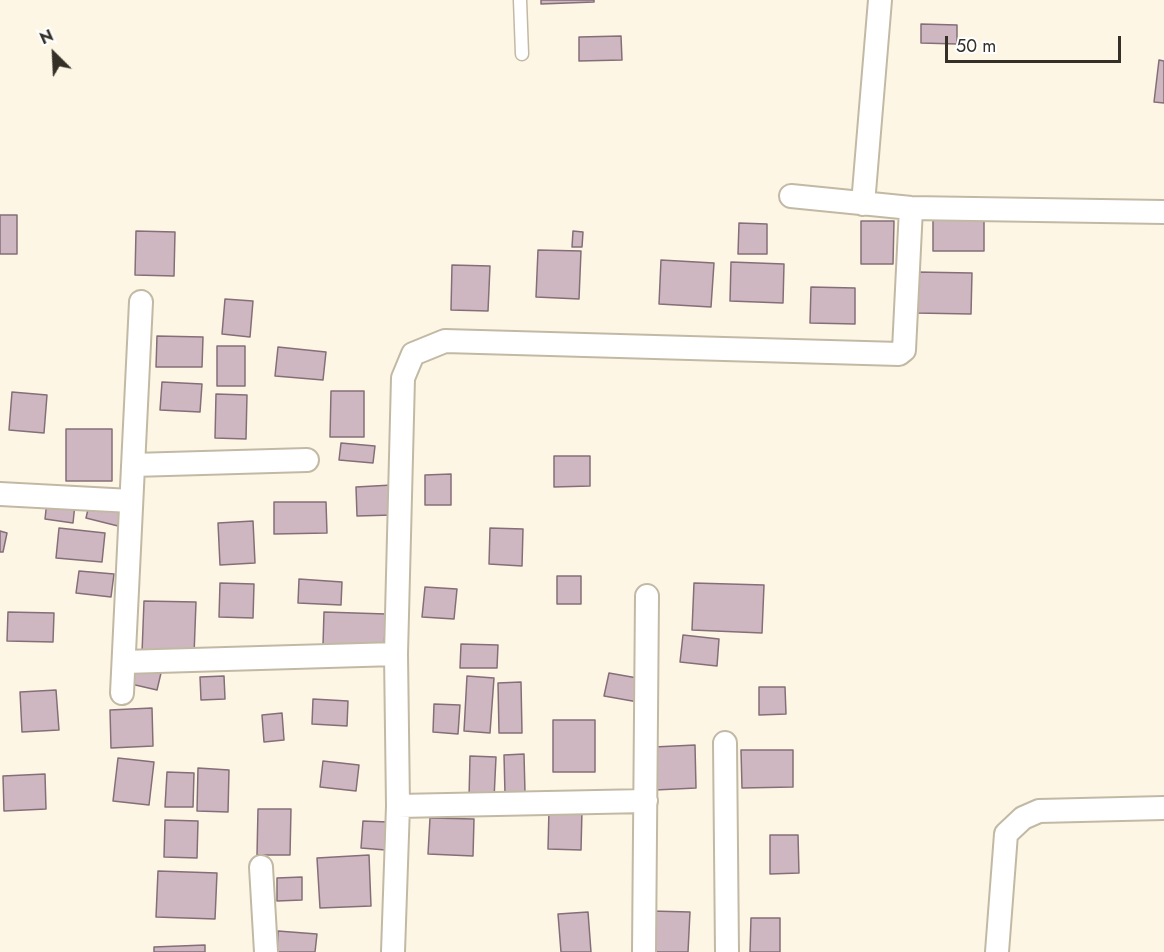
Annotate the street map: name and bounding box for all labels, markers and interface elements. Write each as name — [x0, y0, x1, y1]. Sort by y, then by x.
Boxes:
north arrow — [24, 24, 84, 84]
text: N — [36, 24, 57, 50]
scale bar — [948, 24, 1124, 62]
text: 50 m — [956, 33, 996, 59]

